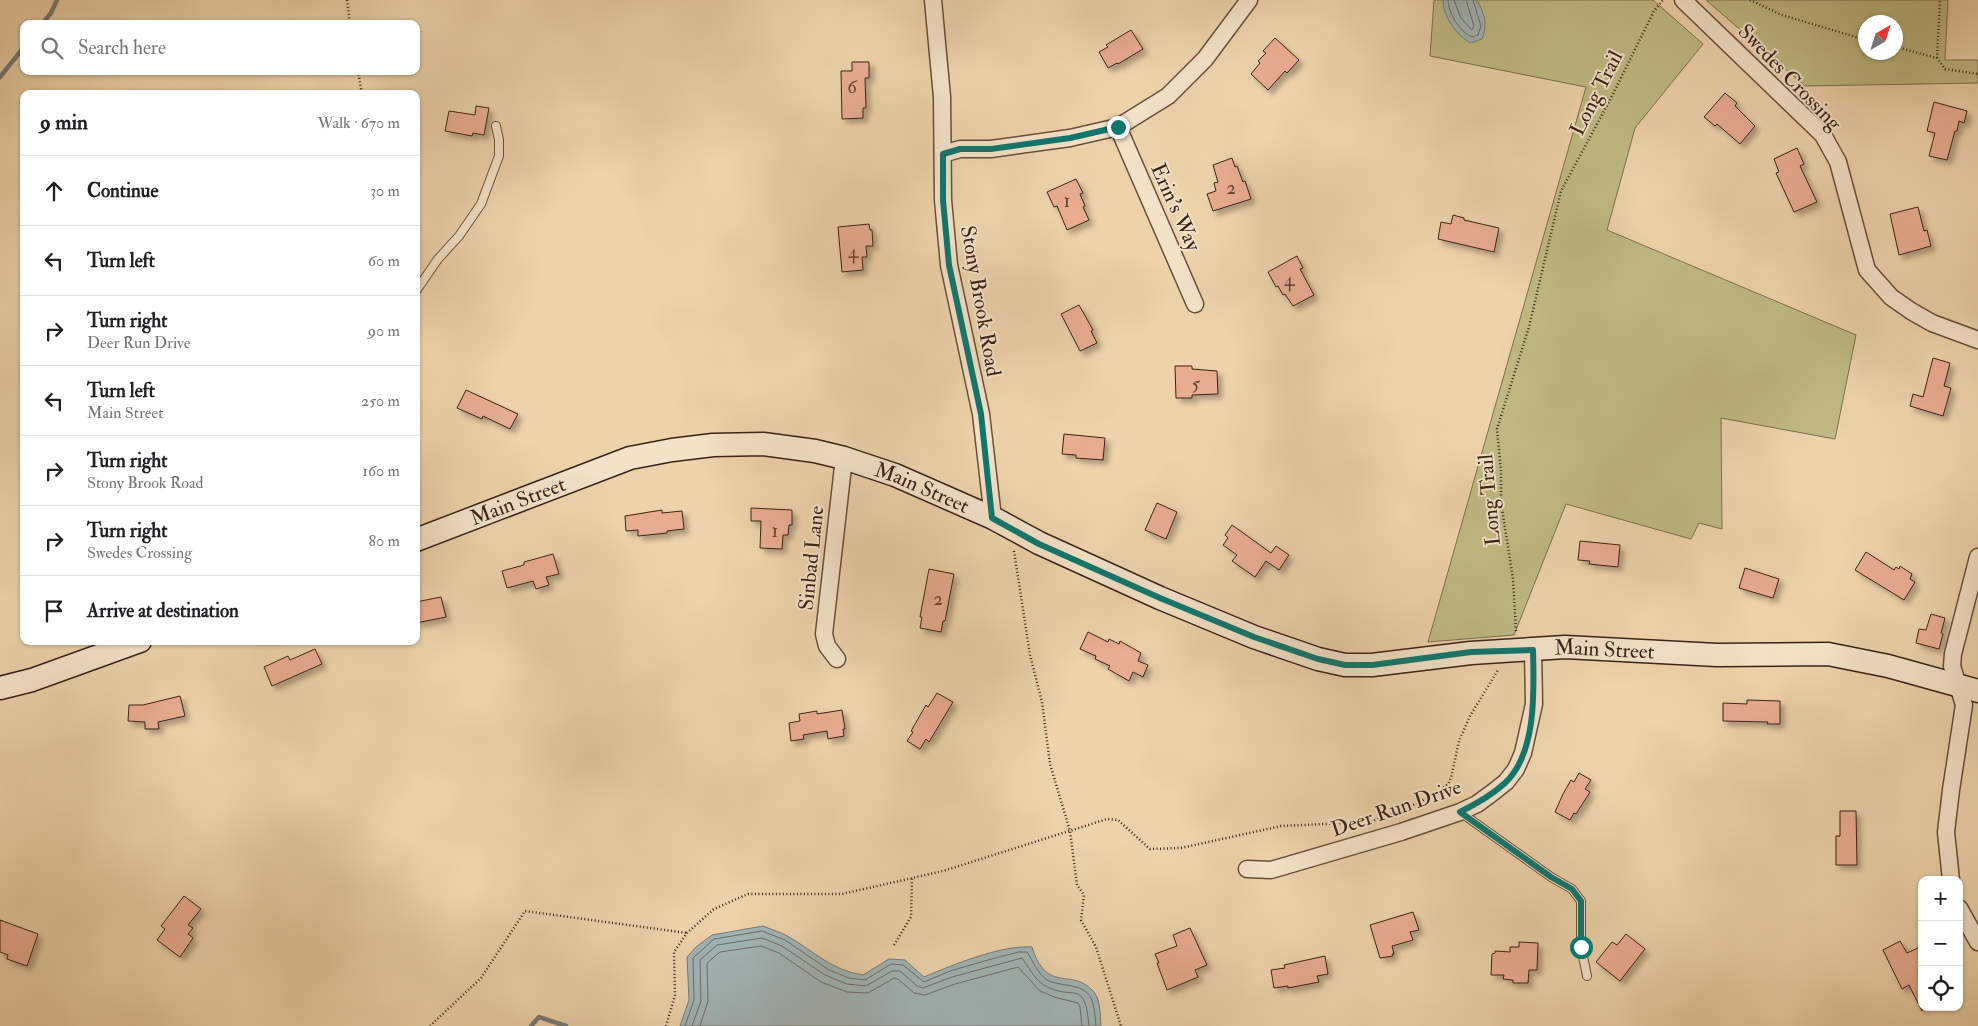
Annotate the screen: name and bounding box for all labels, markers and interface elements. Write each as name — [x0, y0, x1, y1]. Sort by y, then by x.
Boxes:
north arrow — [1858, 15, 1903, 60]
street label: Swedes Crossing — [1732, 18, 1848, 137]
search box — [20, 20, 420, 75]
icon: search — [38, 34, 66, 62]
text: Search here — [78, 36, 166, 60]
street label: Long Trail — [1564, 46, 1630, 140]
house number: 6 — [847, 75, 858, 99]
text: 9 min — [40, 109, 88, 136]
text: Walk · 670 m — [318, 113, 400, 133]
route end — [1107, 116, 1130, 139]
street label: Erin's Way — [1144, 159, 1207, 256]
house number: 2 — [1226, 176, 1236, 200]
icon: ahead — [40, 177, 68, 205]
text: Continue — [87, 179, 158, 203]
text: 30 m — [370, 181, 400, 201]
house number: 1 — [1064, 189, 1070, 213]
street label: Stony Brook Road — [954, 224, 1007, 379]
house number: 4 — [848, 240, 859, 264]
icon: left — [40, 247, 68, 275]
text: Turn left — [87, 249, 155, 273]
text: 60 m — [368, 251, 400, 271]
house number: 4 — [1284, 268, 1295, 292]
text: Turn right — [87, 309, 167, 333]
icon: right — [40, 317, 68, 345]
text: 90 m — [368, 321, 400, 341]
text: Deer Run Drive — [87, 333, 191, 353]
house number: 5 — [1192, 372, 1201, 396]
text: Turn left — [87, 379, 155, 403]
icon: left — [40, 387, 68, 415]
text: 250 m — [361, 391, 400, 411]
text: Main Street — [87, 403, 163, 423]
text: Turn right — [87, 449, 167, 473]
street label: Long Trail — [1472, 452, 1507, 547]
street label: Main Street — [871, 456, 974, 520]
icon: right — [40, 457, 68, 485]
text: 160 m — [362, 461, 400, 481]
street label: Main Street — [466, 471, 570, 532]
text: Stony Brook Road — [87, 473, 203, 493]
street label: Sinbad Lane — [793, 504, 830, 612]
text: Turn right — [87, 519, 167, 543]
house number: 1 — [772, 519, 778, 543]
icon: right — [40, 527, 68, 555]
text: 80 m — [369, 531, 400, 551]
text: Swedes Crossing — [87, 543, 192, 563]
house number: 2 — [933, 587, 943, 611]
icon: arrive — [40, 597, 68, 625]
text: Arrive at destination — [87, 599, 239, 623]
street label: Main Street — [1553, 633, 1655, 666]
street label: Deer Run Drive — [1328, 774, 1465, 843]
map controls — [1918, 876, 1963, 1011]
button: + — [1918, 876, 1963, 921]
button: − — [1918, 921, 1963, 966]
route start — [1570, 936, 1593, 959]
button: locate — [1918, 966, 1963, 1011]

